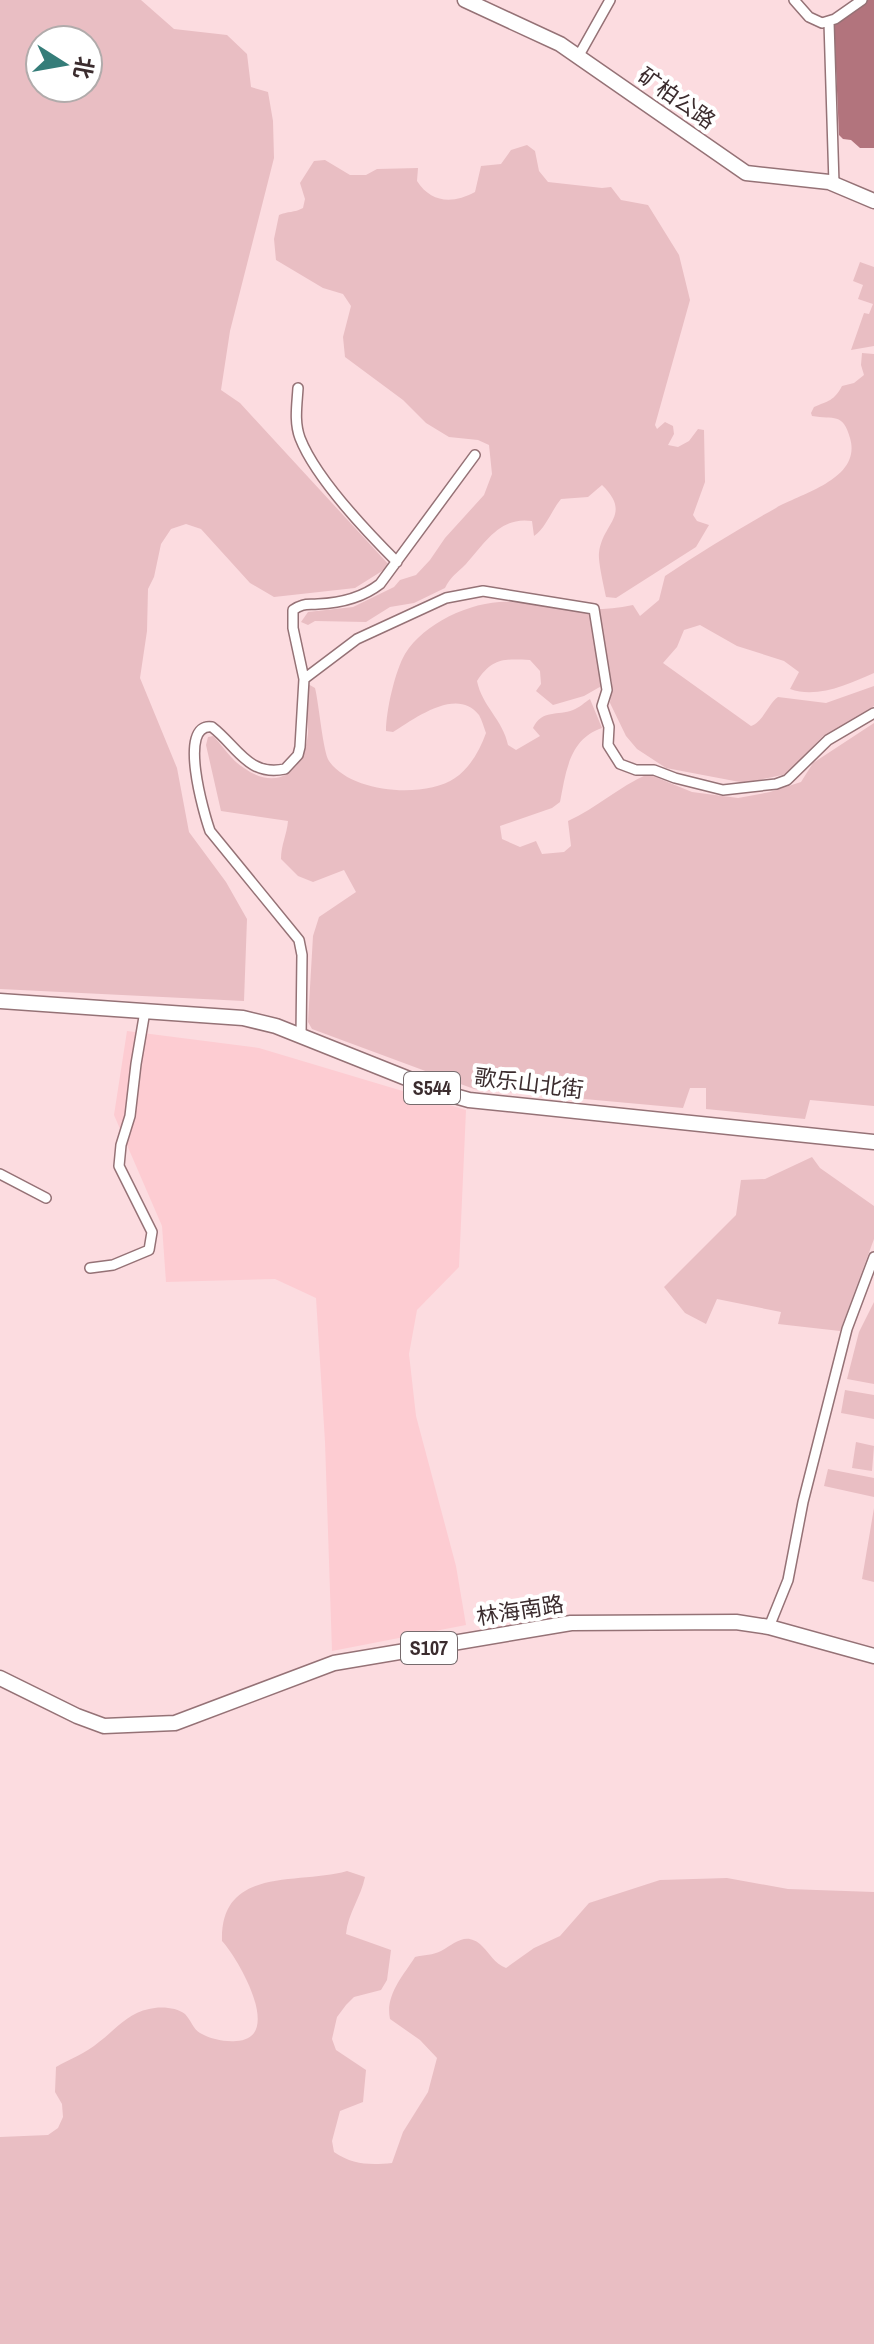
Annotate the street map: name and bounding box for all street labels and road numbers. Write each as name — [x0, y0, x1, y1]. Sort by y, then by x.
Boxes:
street label: 矿柏公路 — [632, 60, 722, 136]
street label: 歌乐山北街 — [473, 1061, 585, 1105]
road number: S544 — [404, 1072, 460, 1104]
street label: 林海南路 — [474, 1588, 566, 1632]
road number: S107 — [401, 1632, 457, 1664]

